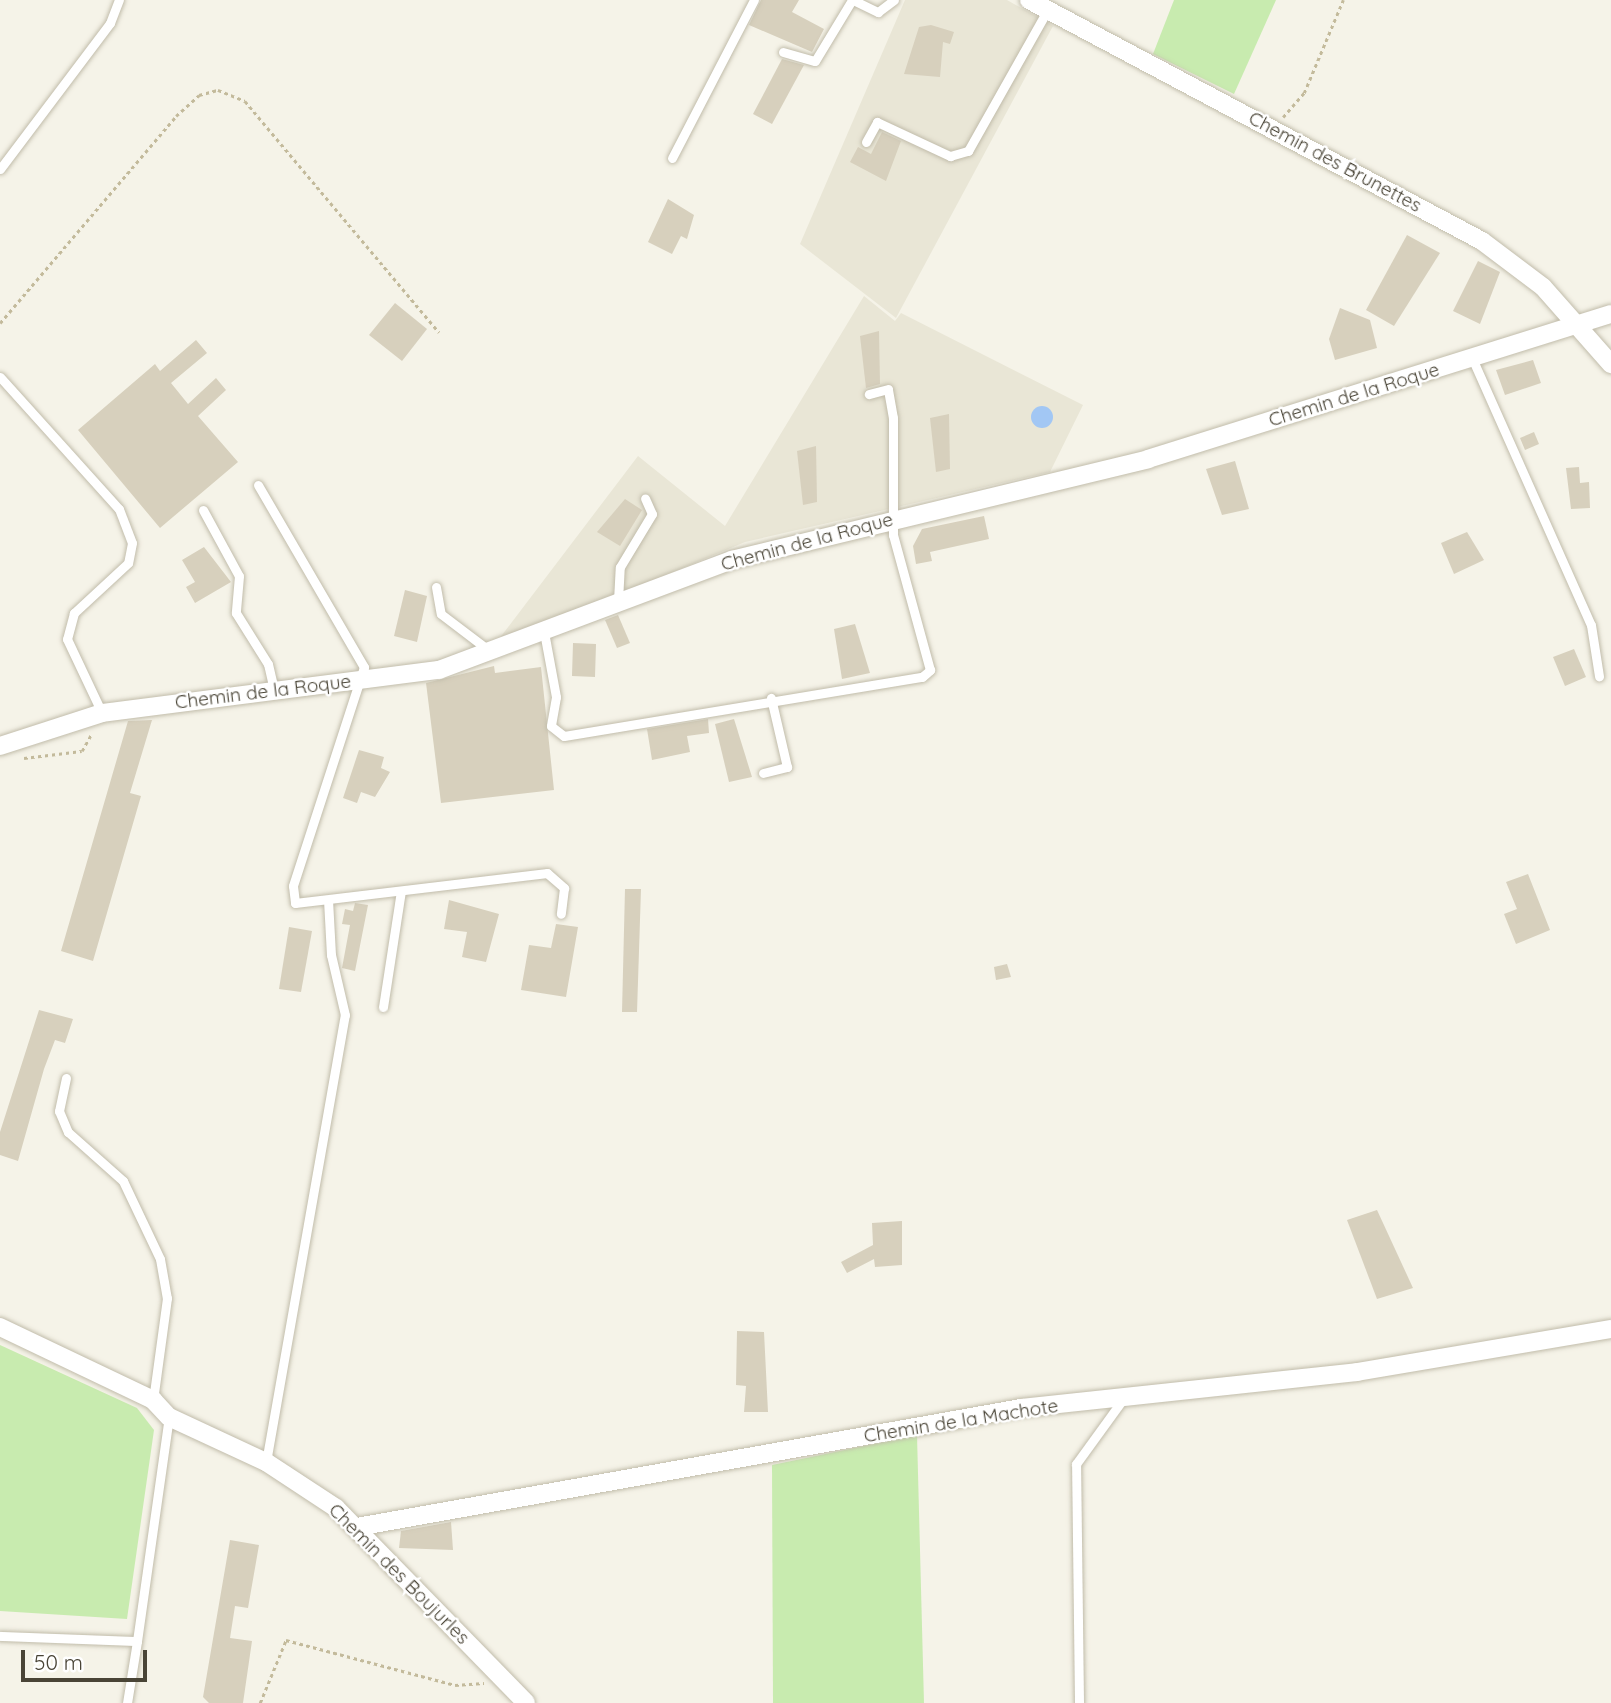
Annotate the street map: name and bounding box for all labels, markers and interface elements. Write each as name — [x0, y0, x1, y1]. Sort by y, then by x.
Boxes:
street label: Chemin des Brunettes — [1245, 107, 1425, 217]
street label: Chemin de la Roque — [1266, 358, 1442, 432]
street label: Chemin de la Roque — [718, 508, 896, 576]
street label: Chemin de la Roque — [174, 670, 352, 714]
street label: Chemin de la Machote — [862, 1394, 1060, 1448]
street label: Chemin des Boujurles — [324, 1499, 474, 1649]
scale bar — [24, 1636, 150, 1680]
text: 50 m — [34, 1649, 83, 1675]

